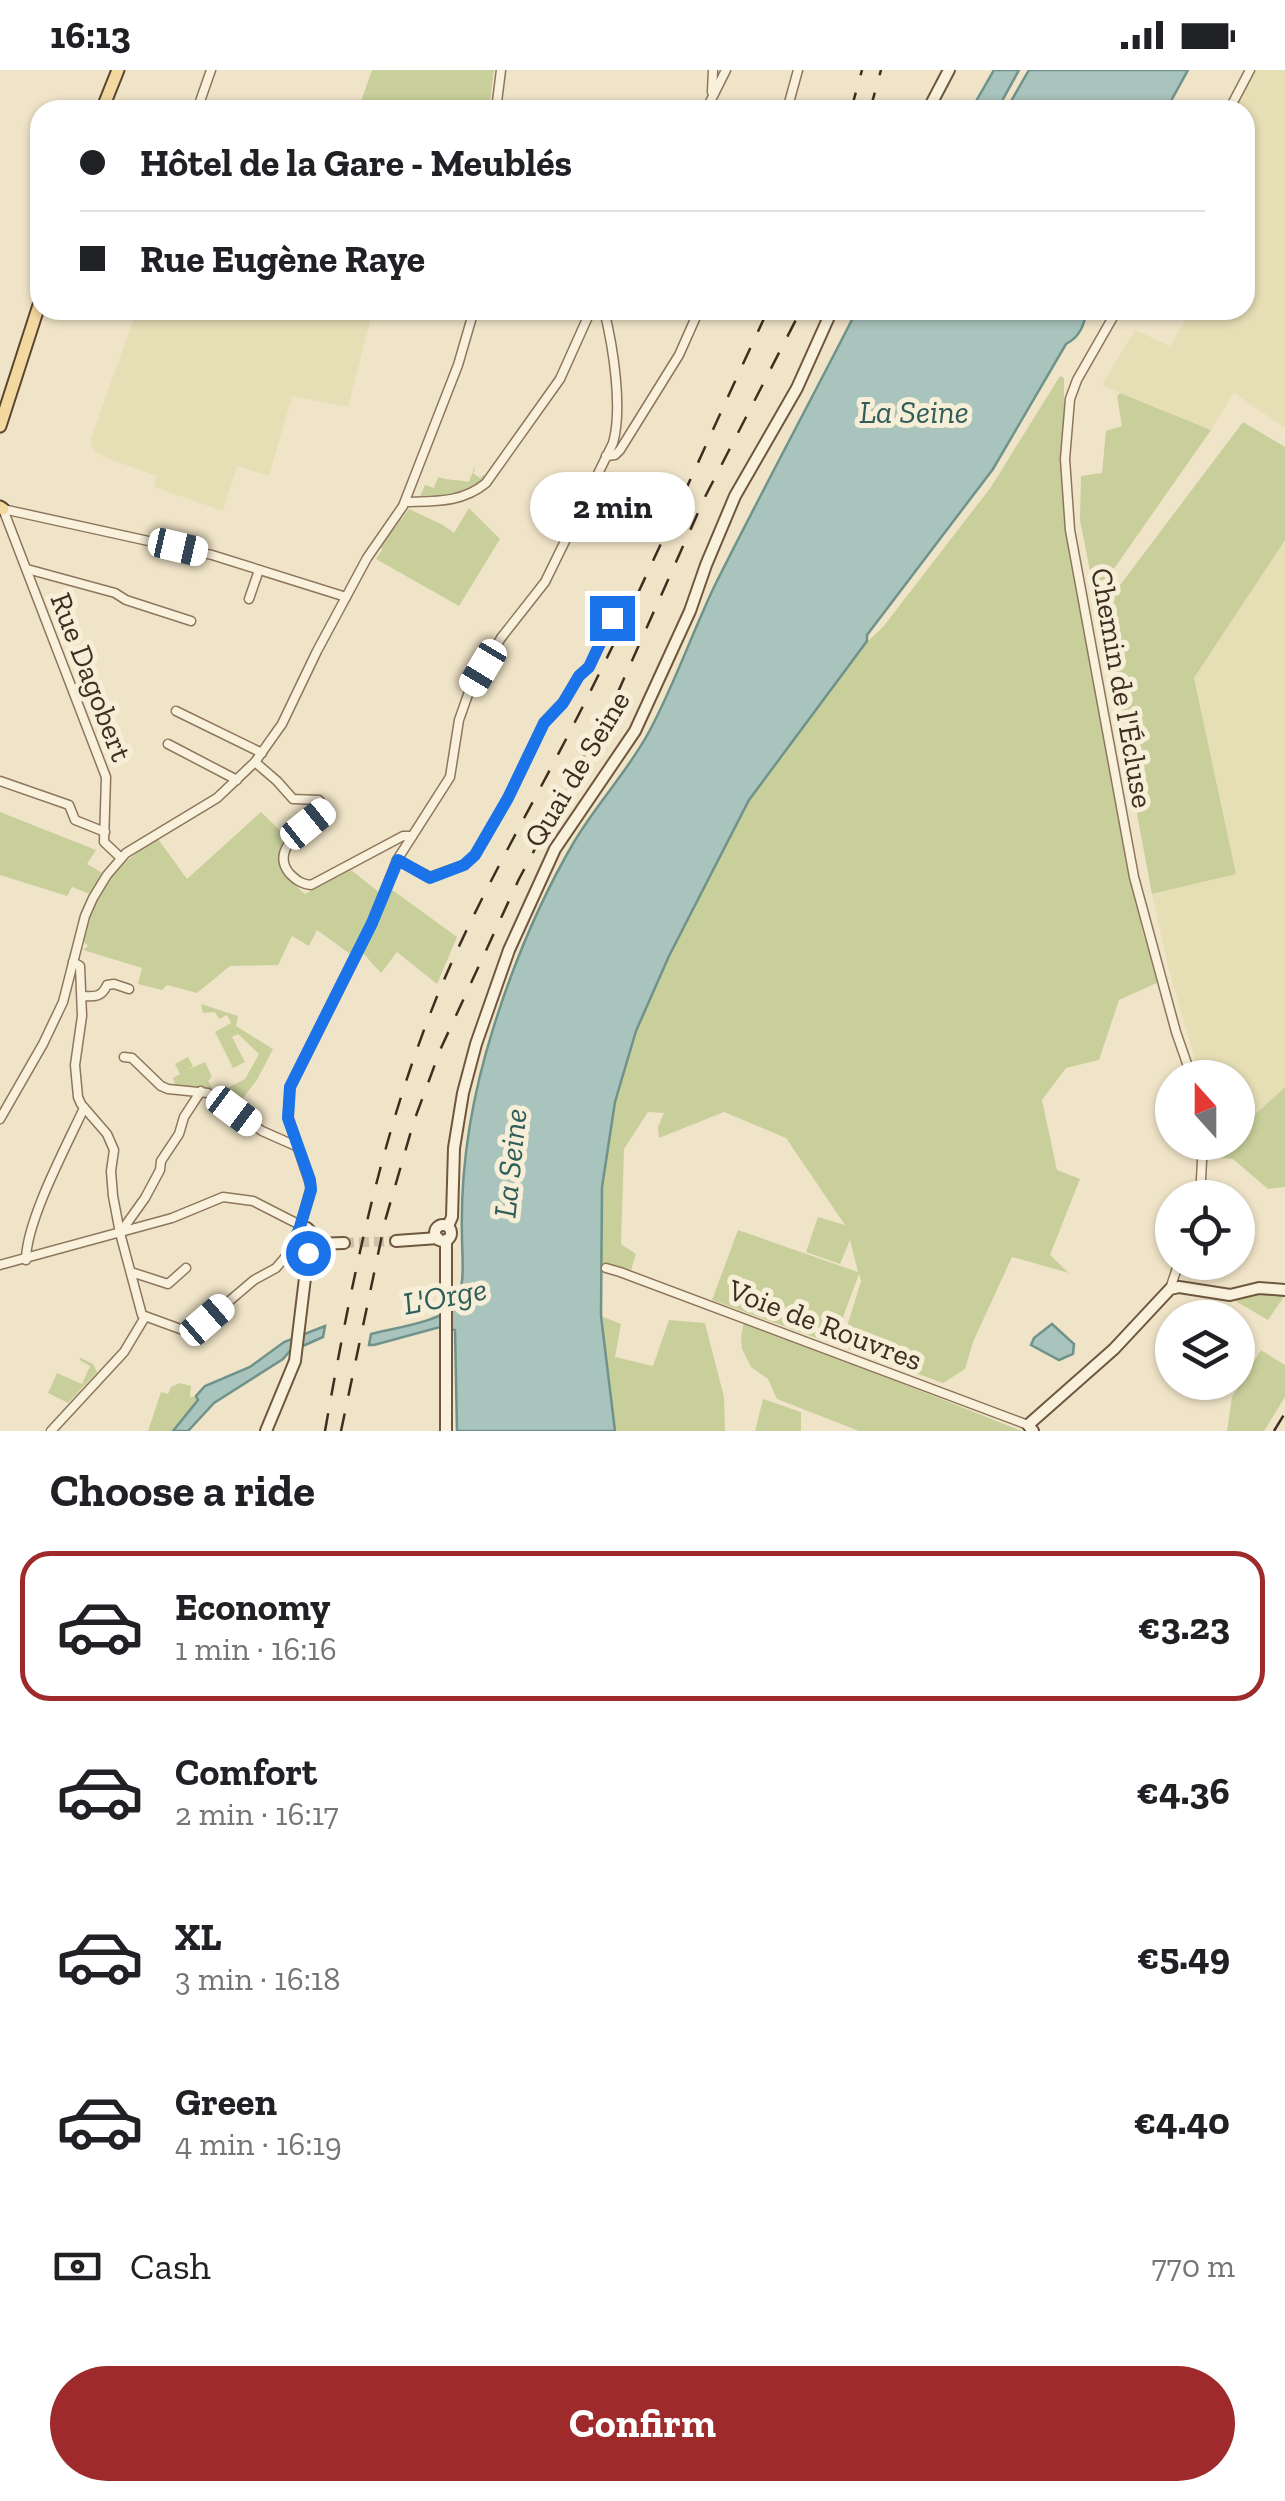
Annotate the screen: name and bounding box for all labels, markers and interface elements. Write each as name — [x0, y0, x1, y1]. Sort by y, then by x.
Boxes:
text: 16:13 — [50, 12, 131, 58]
text: Hôtel de la Gare - Meublés — [140, 140, 572, 186]
text: Rue Eugène Raye — [140, 236, 425, 282]
water label: La Seine — [859, 393, 969, 431]
callout: 2 min — [530, 473, 694, 543]
text: 2 min — [573, 488, 652, 526]
car — [145, 526, 211, 568]
street label: Chemin de l'Écluse — [1083, 565, 1161, 811]
street label: Rue Dagobert — [42, 588, 140, 766]
route end — [590, 596, 635, 641]
car — [455, 635, 511, 701]
street label: Quai de Seine — [516, 684, 638, 854]
car — [275, 793, 341, 855]
north arrow — [1155, 1060, 1255, 1160]
map controls — [1155, 1060, 1255, 1400]
car — [201, 1081, 267, 1141]
water label: La Seine — [485, 1106, 535, 1220]
button: locate — [1155, 1180, 1255, 1280]
route start — [286, 1231, 331, 1276]
water label: L'Orge — [400, 1269, 490, 1323]
street label: Voie de Rouvres — [722, 1271, 927, 1378]
car — [175, 1289, 239, 1351]
button: layers — [1155, 1300, 1255, 1400]
text: Choose a ride — [50, 1464, 315, 1518]
icon: car — [55, 1581, 145, 1671]
text: Economy — [175, 1584, 330, 1630]
text: €3.23 — [1138, 1603, 1230, 1649]
text: 1 min · 16:16 — [175, 1630, 337, 1668]
icon: car — [55, 1746, 145, 1836]
text: Comfort — [175, 1749, 317, 1795]
text: €4.36 — [1137, 1768, 1230, 1814]
text: 2 min · 16:17 — [175, 1795, 339, 1833]
icon: car — [55, 1911, 145, 2001]
text: XL — [175, 1914, 222, 1960]
text: €5.49 — [1137, 1933, 1230, 1979]
text: 3 min · 16:18 — [175, 1960, 340, 1998]
icon: car — [55, 2076, 145, 2166]
text: Green — [175, 2079, 277, 2125]
text: €4.40 — [1134, 2098, 1230, 2144]
text: 4 min · 16:19 — [175, 2125, 342, 2163]
icon: cash — [50, 2239, 105, 2294]
text: Cash — [130, 2243, 211, 2289]
text: 770 m — [1152, 2247, 1235, 2285]
button: Confirm — [50, 2366, 1235, 2481]

